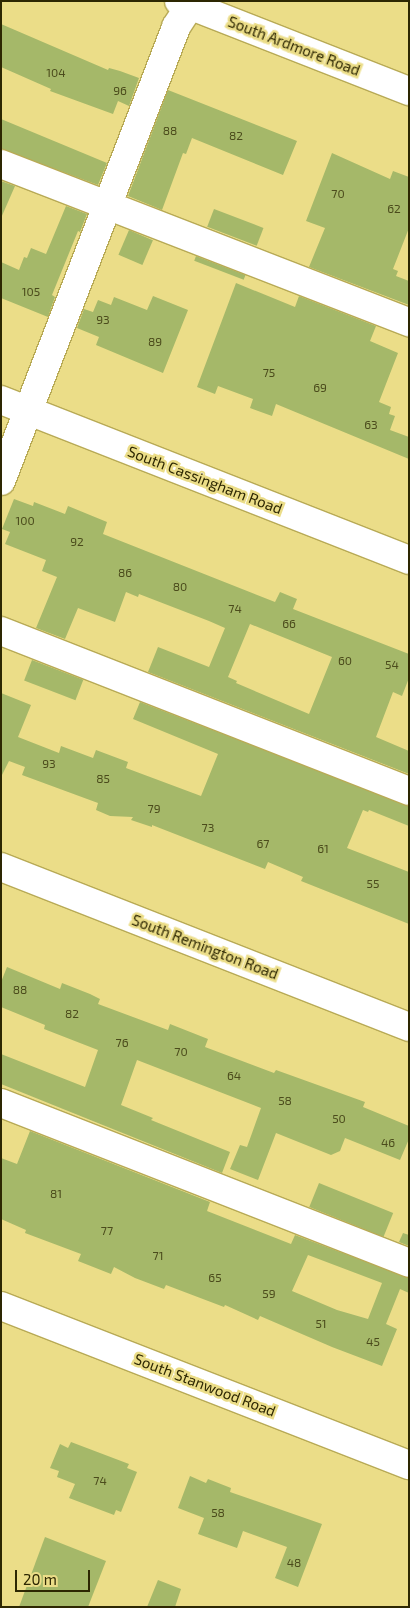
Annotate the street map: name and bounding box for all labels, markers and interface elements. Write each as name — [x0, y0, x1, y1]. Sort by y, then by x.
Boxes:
street label: South Ardmore Road — [225, 12, 363, 80]
house number: 104 — [46, 66, 66, 80]
house number: 96 — [113, 84, 127, 98]
house number: 88 — [163, 124, 177, 138]
house number: 82 — [229, 129, 243, 143]
house number: 70 — [331, 187, 345, 201]
house number: 62 — [387, 202, 401, 216]
house number: 105 — [22, 285, 40, 299]
house number: 93 — [96, 313, 110, 327]
house number: 89 — [148, 335, 162, 349]
house number: 75 — [263, 366, 275, 380]
house number: 69 — [313, 381, 327, 395]
house number: 63 — [364, 418, 378, 432]
street label: South Cassingham Road — [125, 442, 285, 518]
house number: 100 — [15, 514, 35, 528]
house number: 92 — [70, 535, 84, 549]
house number: 86 — [118, 566, 132, 580]
house number: 80 — [173, 580, 187, 594]
house number: 74 — [228, 602, 242, 616]
house number: 66 — [282, 617, 296, 631]
house number: 60 — [338, 654, 352, 668]
house number: 54 — [385, 658, 399, 672]
house number: 93 — [42, 757, 56, 771]
house number: 85 — [96, 772, 110, 786]
house number: 79 — [147, 802, 161, 816]
house number: 73 — [202, 821, 214, 835]
house number: 67 — [256, 837, 270, 851]
house number: 61 — [317, 842, 329, 856]
house number: 55 — [367, 877, 379, 891]
street label: South Remington Road — [129, 911, 281, 983]
house number: 88 — [13, 983, 27, 997]
house number: 82 — [65, 1007, 79, 1021]
house number: 76 — [115, 1036, 129, 1050]
house number: 70 — [174, 1045, 188, 1059]
house number: 64 — [227, 1069, 241, 1083]
house number: 58 — [278, 1094, 292, 1108]
house number: 50 — [332, 1112, 346, 1126]
house number: 46 — [381, 1136, 395, 1150]
house number: 81 — [50, 1187, 62, 1201]
house number: 77 — [101, 1224, 113, 1238]
house number: 71 — [153, 1249, 163, 1263]
house number: 65 — [208, 1271, 222, 1285]
house number: 59 — [262, 1287, 276, 1301]
house number: 51 — [315, 1317, 327, 1331]
house number: 45 — [366, 1335, 380, 1349]
street label: South Stanwood Road — [132, 1350, 278, 1420]
house number: 74 — [93, 1474, 107, 1488]
house number: 58 — [211, 1506, 225, 1520]
house number: 48 — [287, 1556, 301, 1570]
scale bar — [18, 1560, 92, 1592]
text: 20 m — [23, 1570, 57, 1588]

